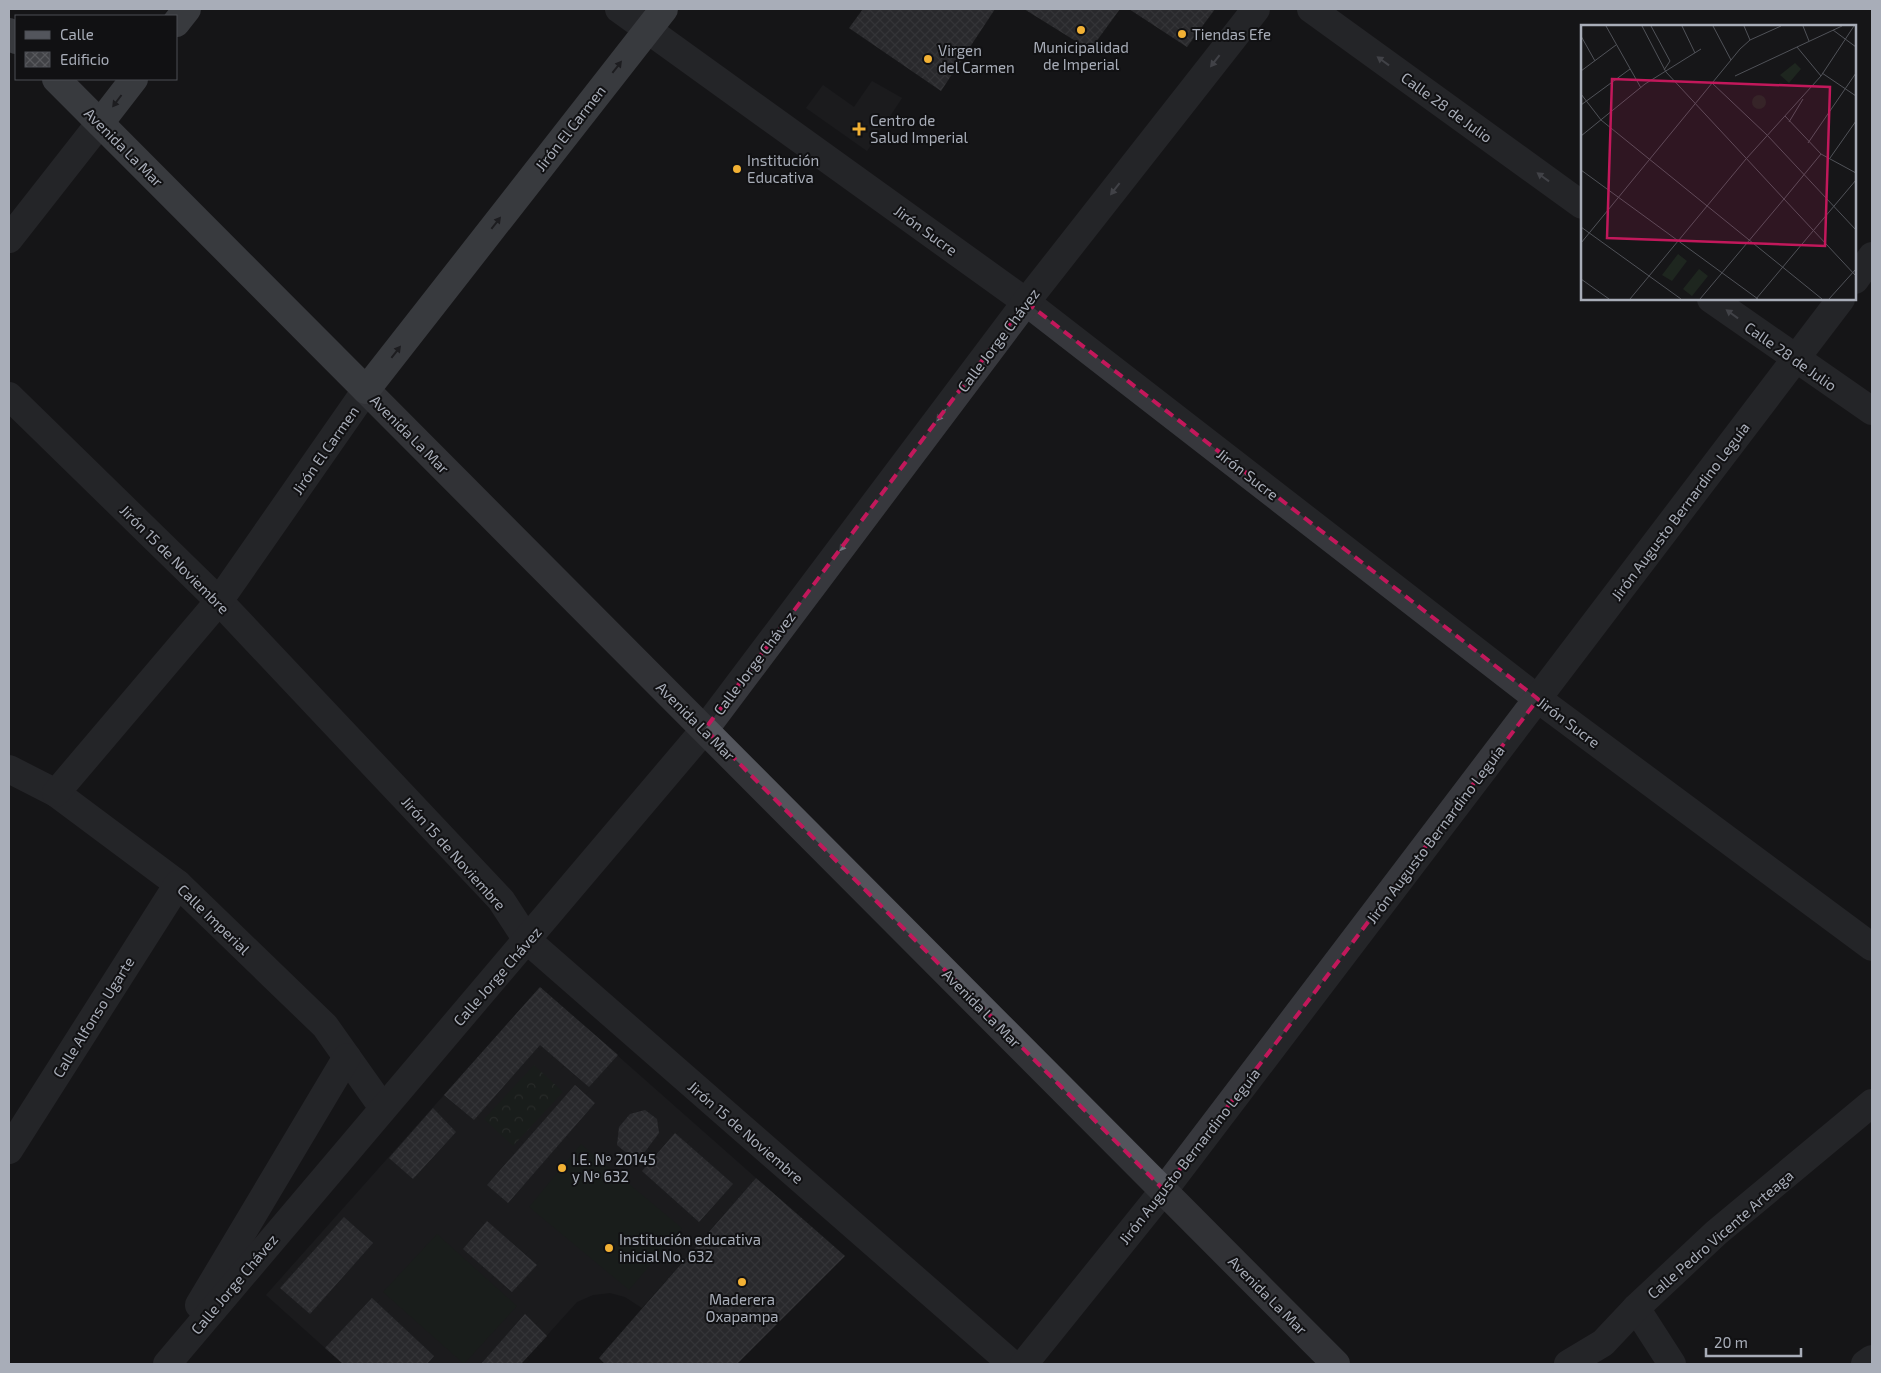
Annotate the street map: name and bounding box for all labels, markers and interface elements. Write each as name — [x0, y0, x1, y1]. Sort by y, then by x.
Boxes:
legend — [15, 15, 178, 80]
marker: Municipalidad de Imperial — [1075, 24, 1087, 36]
text: Calle — [60, 25, 94, 43]
place label: Tiendas Efe — [1192, 25, 1271, 43]
inset map — [1581, 25, 1856, 300]
marker: Tiendas Efe — [1176, 28, 1188, 40]
place label: Municipalidad de Imperial — [1033, 38, 1129, 73]
place label: Virgen del Carmen — [938, 41, 1015, 76]
text: Edificio — [60, 50, 109, 68]
marker: Virgen del Carmen — [922, 53, 934, 65]
one-way arrow — [1210, 54, 1220, 68]
one-way arrow — [1376, 56, 1390, 66]
one-way arrow — [612, 61, 622, 74]
street label: Calle 28 de Julio — [1398, 68, 1496, 146]
street label: Jirón El Carmen — [531, 82, 609, 174]
one-way arrow — [112, 94, 122, 108]
street label: Avenida La Mar — [81, 104, 167, 190]
place label: Centro de Salud Imperial — [870, 111, 968, 146]
marker: Centro de Salud Imperial — [852, 122, 866, 136]
place label: Institución Educativa — [747, 151, 819, 186]
marker: Institución Educativa — [731, 163, 743, 175]
one-way arrow — [1536, 172, 1550, 182]
one-way arrow — [1110, 182, 1120, 196]
street label: Jirón Sucre — [891, 201, 961, 259]
one-way arrow — [491, 217, 501, 230]
street label: Calle Jorge Chávez — [953, 285, 1043, 395]
one-way arrow — [1726, 308, 1739, 319]
street label: Calle 28 de Julio — [1742, 318, 1840, 394]
one-way arrow — [391, 346, 402, 359]
street label: Avenida La Mar — [367, 391, 453, 477]
street label: Jirón El Carmen — [288, 402, 362, 498]
one-way arrow — [936, 408, 947, 421]
street label: Jirón Augusto Bernardino Leguía — [1607, 418, 1753, 604]
street label: Jirón Sucre — [1214, 444, 1282, 504]
street label: Jirón 15 de Noviembre — [117, 501, 233, 617]
one-way arrow — [838, 538, 849, 551]
street label: Calle Jorge Chávez — [709, 608, 799, 718]
street label: Avenida La Mar — [653, 678, 739, 764]
street label: Jirón Sucre — [1534, 693, 1604, 751]
street label: Jirón Augusto Bernardino Leguía — [1362, 741, 1508, 927]
street label: Jirón 15 de Noviembre — [398, 792, 510, 914]
street label: Calle Imperial — [174, 880, 254, 958]
street label: Calle Jorge Chávez — [449, 923, 545, 1029]
street label: Calle Alfonso Ugarte — [49, 953, 137, 1081]
street label: Avenida La Mar — [939, 965, 1025, 1051]
street label: Jirón Augusto Bernardino Leguía — [1115, 1064, 1263, 1248]
street label: Jirón 15 de Noviembre — [685, 1077, 807, 1187]
place label: I.E. Nº 20145 y Nº 632 — [572, 1150, 656, 1185]
marker: I.E. Nº 20145 y Nº 632 — [556, 1162, 568, 1174]
street label: Calle Pedro Vicente Arteaga — [1643, 1166, 1797, 1302]
street label: Calle Jorge Chávez — [187, 1230, 281, 1338]
place label: Institución educativa inicial No. 632 — [619, 1230, 761, 1265]
marker: Institución educativa inicial No. 632 — [603, 1242, 615, 1254]
street label: Avenida La Mar — [1225, 1252, 1311, 1338]
marker: Maderera Oxapampa — [736, 1276, 748, 1288]
place label: Maderera Oxapampa — [705, 1290, 779, 1325]
scale bar — [1706, 1326, 1801, 1358]
text: 20 m — [1714, 1333, 1748, 1351]

